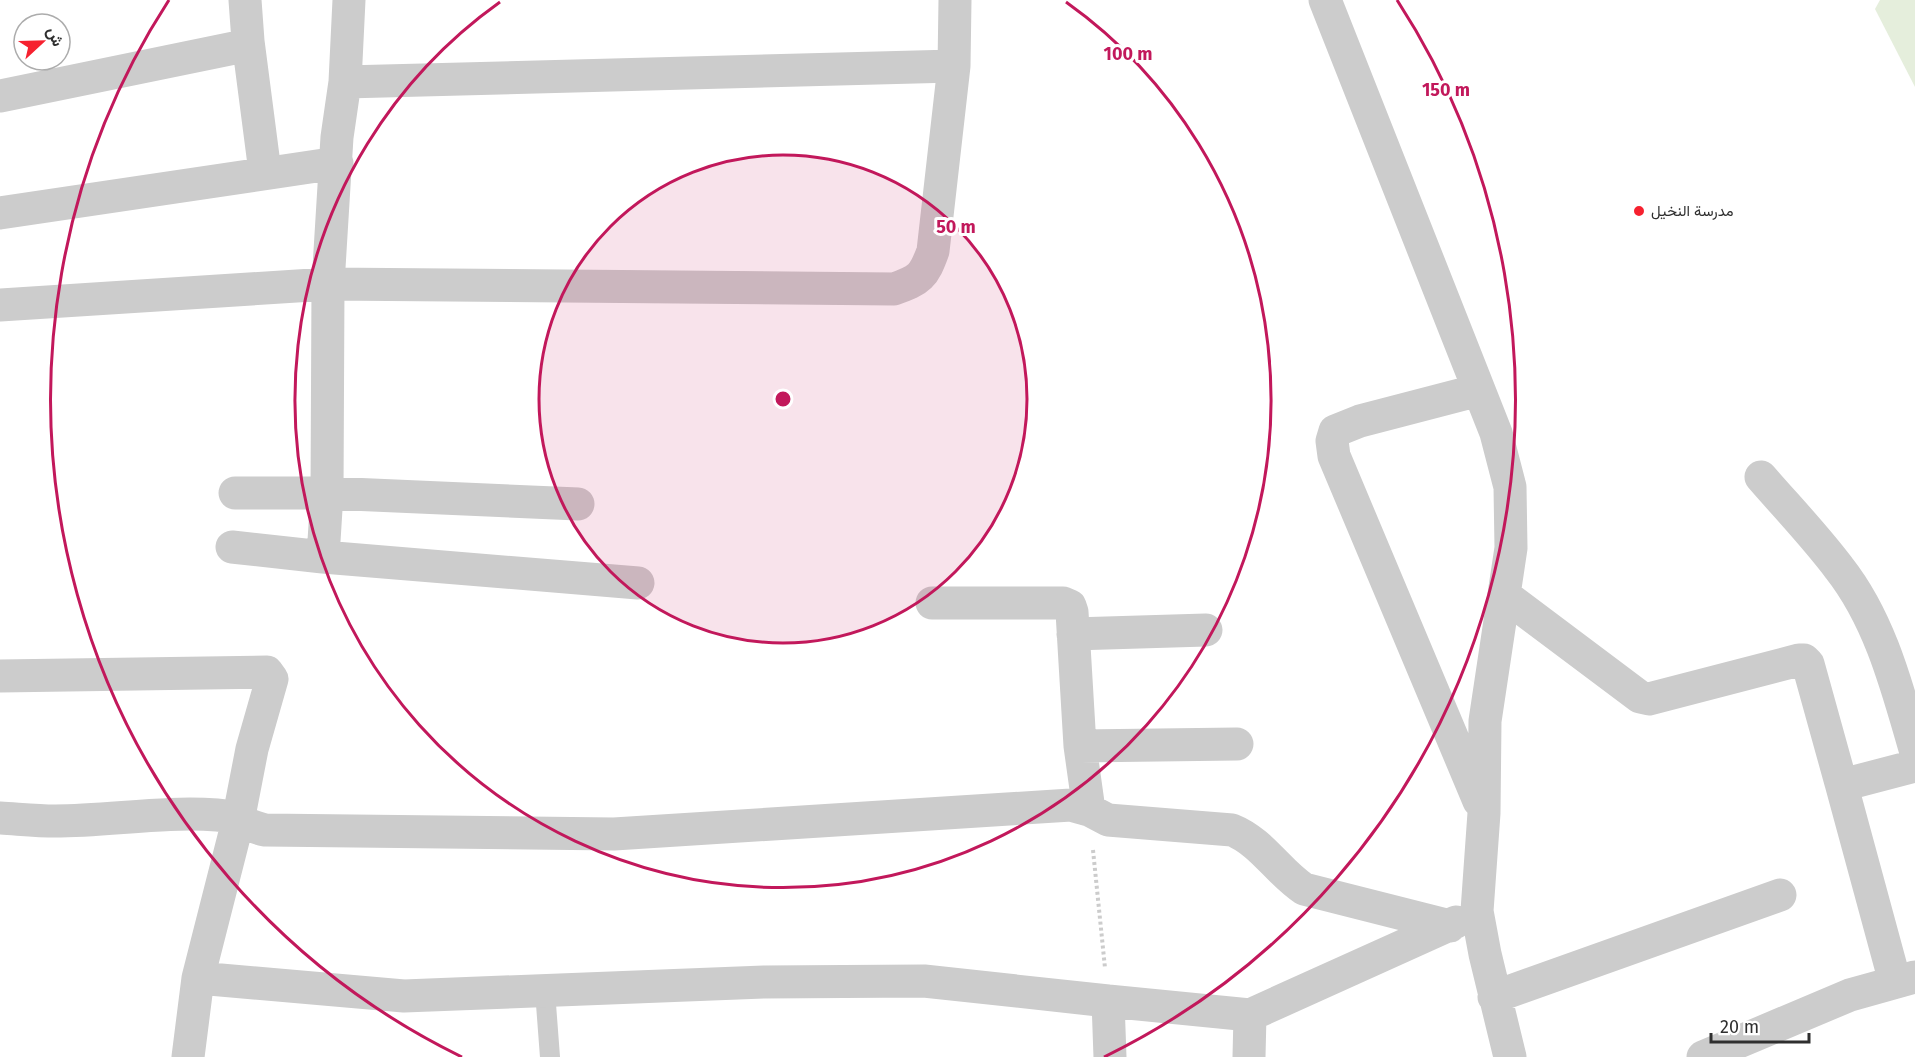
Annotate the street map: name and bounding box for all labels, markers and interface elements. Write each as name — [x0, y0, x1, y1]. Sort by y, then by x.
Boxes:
north arrow — [12, 12, 72, 72]
text: ش — [43, 24, 68, 49]
text: 100 m — [1104, 43, 1152, 65]
text: 150 m — [1422, 79, 1470, 101]
place label: مدرسة النخيل — [1651, 202, 1734, 220]
marker: مدرسة النخيل — [1632, 204, 1646, 218]
text: 50 m — [936, 216, 976, 238]
centre of rings — [773, 389, 793, 409]
scale bar — [1711, 1006, 1808, 1044]
text: 20 m — [1720, 1016, 1759, 1038]

